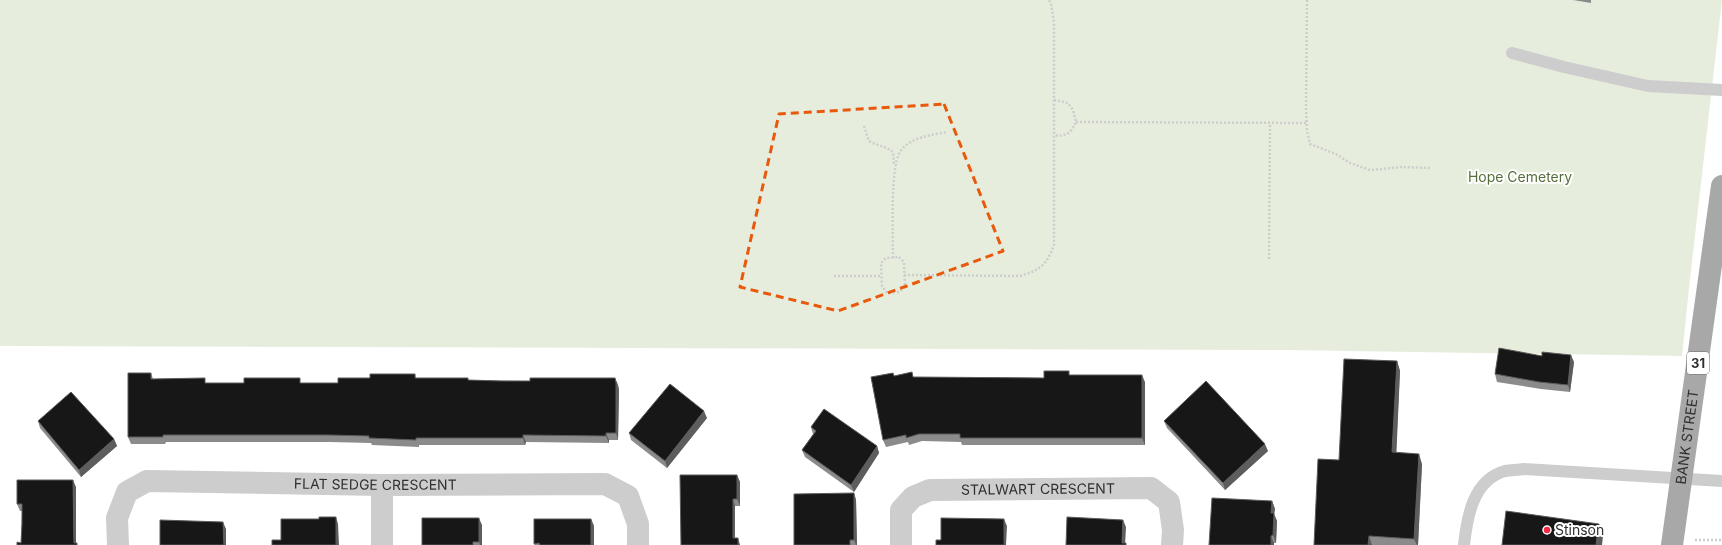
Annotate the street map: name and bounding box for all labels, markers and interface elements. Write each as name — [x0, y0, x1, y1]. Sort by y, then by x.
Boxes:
park label: Hope Cemetery — [1468, 168, 1572, 185]
road number: 31 — [1687, 352, 1709, 374]
street label: BANK STREET — [1672, 388, 1702, 486]
street label: FLAT SEDGE CRESCENT — [294, 475, 457, 493]
street label: STALWART CRESCENT — [961, 479, 1115, 498]
place label: Stinson — [1555, 521, 1604, 538]
marker: Stinson — [1542, 525, 1552, 535]

